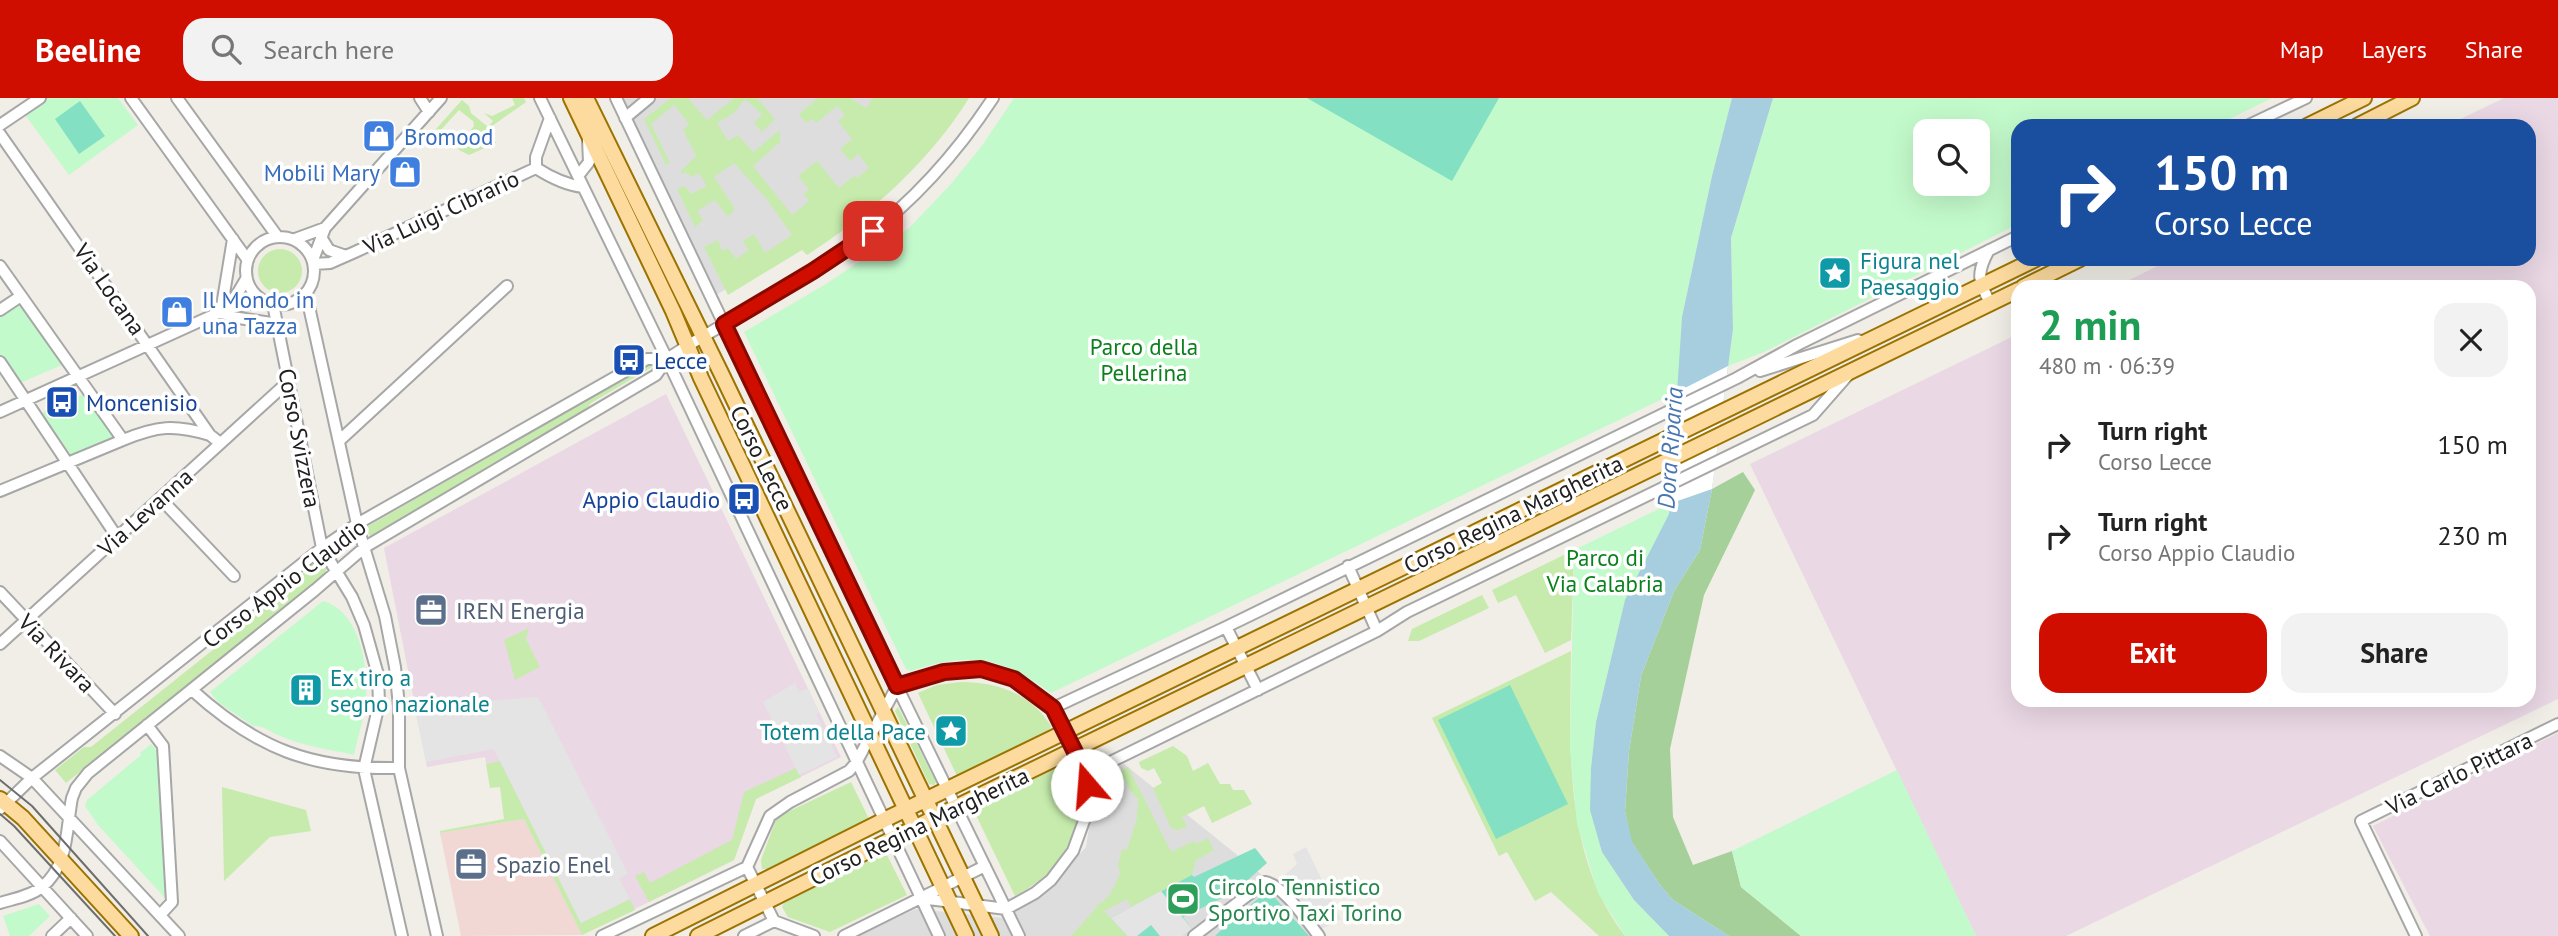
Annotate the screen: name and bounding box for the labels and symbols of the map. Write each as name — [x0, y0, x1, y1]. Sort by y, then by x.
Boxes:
shop icon: Bromood — [360, 117, 398, 155]
place label: Bromood — [404, 122, 493, 151]
shop icon: Mobili Mary — [386, 153, 424, 191]
place label: Mobili Mary — [264, 158, 380, 187]
street label: Via Luigi Cibrario — [358, 163, 524, 261]
pin — [843, 201, 903, 261]
street label: Via Locana — [67, 237, 152, 340]
place label: Figura nel Paesaggio — [1860, 246, 1959, 301]
place icon: Figura nel Paesaggio — [1816, 254, 1854, 292]
place label: Il Mondo in una Tazza — [202, 285, 314, 340]
shop icon: Il Mondo in una Tazza — [158, 293, 196, 331]
park label: Parco della Pellerina — [1090, 332, 1198, 387]
bus stop icon: Lecce — [610, 341, 648, 379]
place label: Lecce — [654, 346, 707, 375]
street label: Corso Svizzera — [272, 366, 328, 510]
bus stop icon: Moncenisio — [43, 383, 81, 421]
water label: Dora Riparia — [1650, 386, 1690, 510]
place label: Moncenisio — [86, 388, 198, 417]
street label: Corso Lecce — [724, 400, 800, 516]
street label: Corso Regina Margherita — [1399, 448, 1627, 580]
street label: Via Levanna — [91, 462, 198, 563]
bus stop icon: Appio Claudio — [725, 480, 763, 518]
place label: Appio Claudio — [583, 485, 720, 514]
street label: Corso Appio Claudio — [196, 512, 372, 654]
park label: Parco di Via Calabria — [1546, 543, 1663, 598]
office icon: IREN Energia — [412, 591, 450, 629]
place label: IREN Energia — [456, 596, 585, 625]
street label: Via Rivara — [12, 607, 102, 698]
place label: Ex tiro a segno nazionale — [330, 663, 490, 718]
building icon: Ex tiro a segno nazionale — [287, 671, 325, 709]
place icon: Totem della Pace — [932, 712, 970, 750]
place label: Totem della Pace — [760, 717, 926, 746]
street label: Via Carlo Pittara — [2380, 725, 2537, 821]
position arrow — [1050, 748, 1124, 822]
street label: Corso Regina Margherita — [805, 760, 1033, 892]
office icon: Spazio Enel — [452, 845, 490, 883]
place label: Spazio Enel — [496, 850, 611, 879]
place label: Circolo Tennistico Sportivo Taxi Torino — [1208, 872, 1402, 927]
sports icon: Circolo Tennistico Sportivo Taxi Torino — [1164, 880, 1202, 918]

